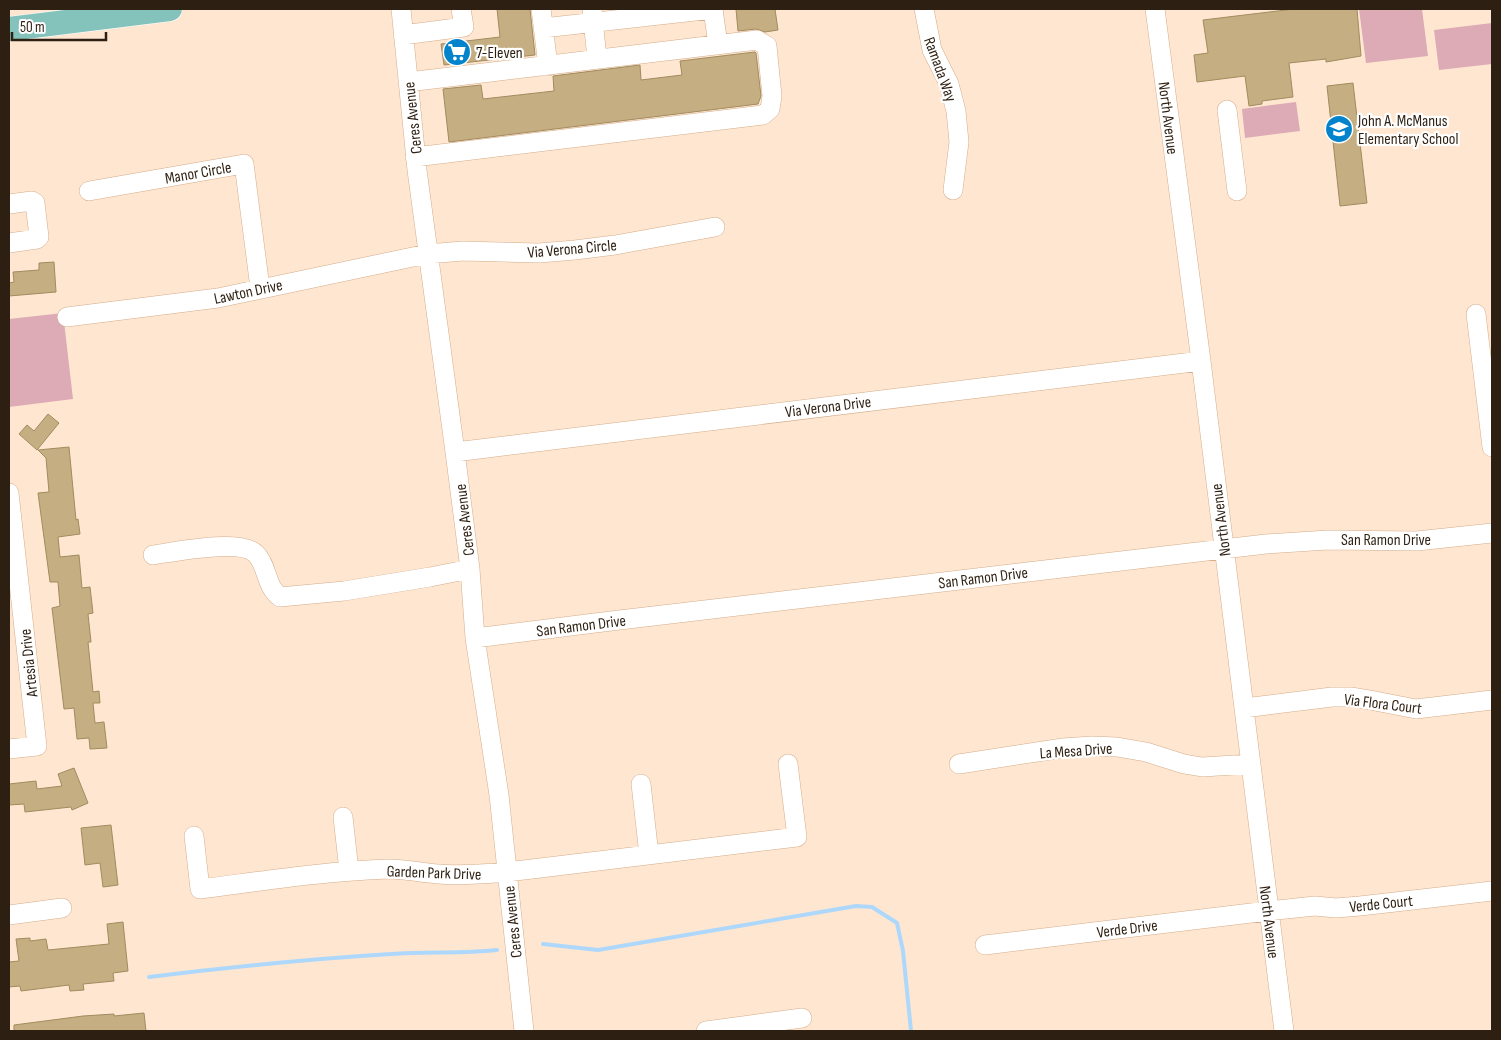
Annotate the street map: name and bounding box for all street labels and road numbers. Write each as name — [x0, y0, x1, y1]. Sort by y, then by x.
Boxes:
street label: Ramada Way — [919, 35, 960, 104]
street label: Ceres Avenue — [400, 81, 427, 155]
street label: North Avenue — [1154, 81, 1181, 156]
street label: Manor Circle — [164, 158, 233, 189]
street label: Via Verona Circle — [527, 236, 618, 263]
street label: Lawton Drive — [212, 276, 284, 309]
street label: Via Verona Drive — [784, 393, 872, 422]
street label: North Avenue — [1208, 482, 1235, 557]
street label: Ceres Avenue — [452, 483, 479, 557]
street label: San Ramon Drive — [1341, 531, 1431, 550]
street label: San Ramon Drive — [937, 564, 1029, 593]
street label: San Ramon Drive — [535, 612, 627, 641]
street label: Artesia Drive — [16, 628, 43, 699]
street label: Via Flora Court — [1343, 690, 1423, 719]
street label: La Mesa Drive — [1039, 739, 1113, 764]
street label: Garden Park Drive — [386, 862, 482, 885]
street label: Ceres Avenue — [500, 885, 527, 959]
street label: North Avenue — [1255, 885, 1282, 960]
street label: Verde Court — [1348, 892, 1414, 917]
street label: Verde Drive — [1096, 916, 1159, 943]

